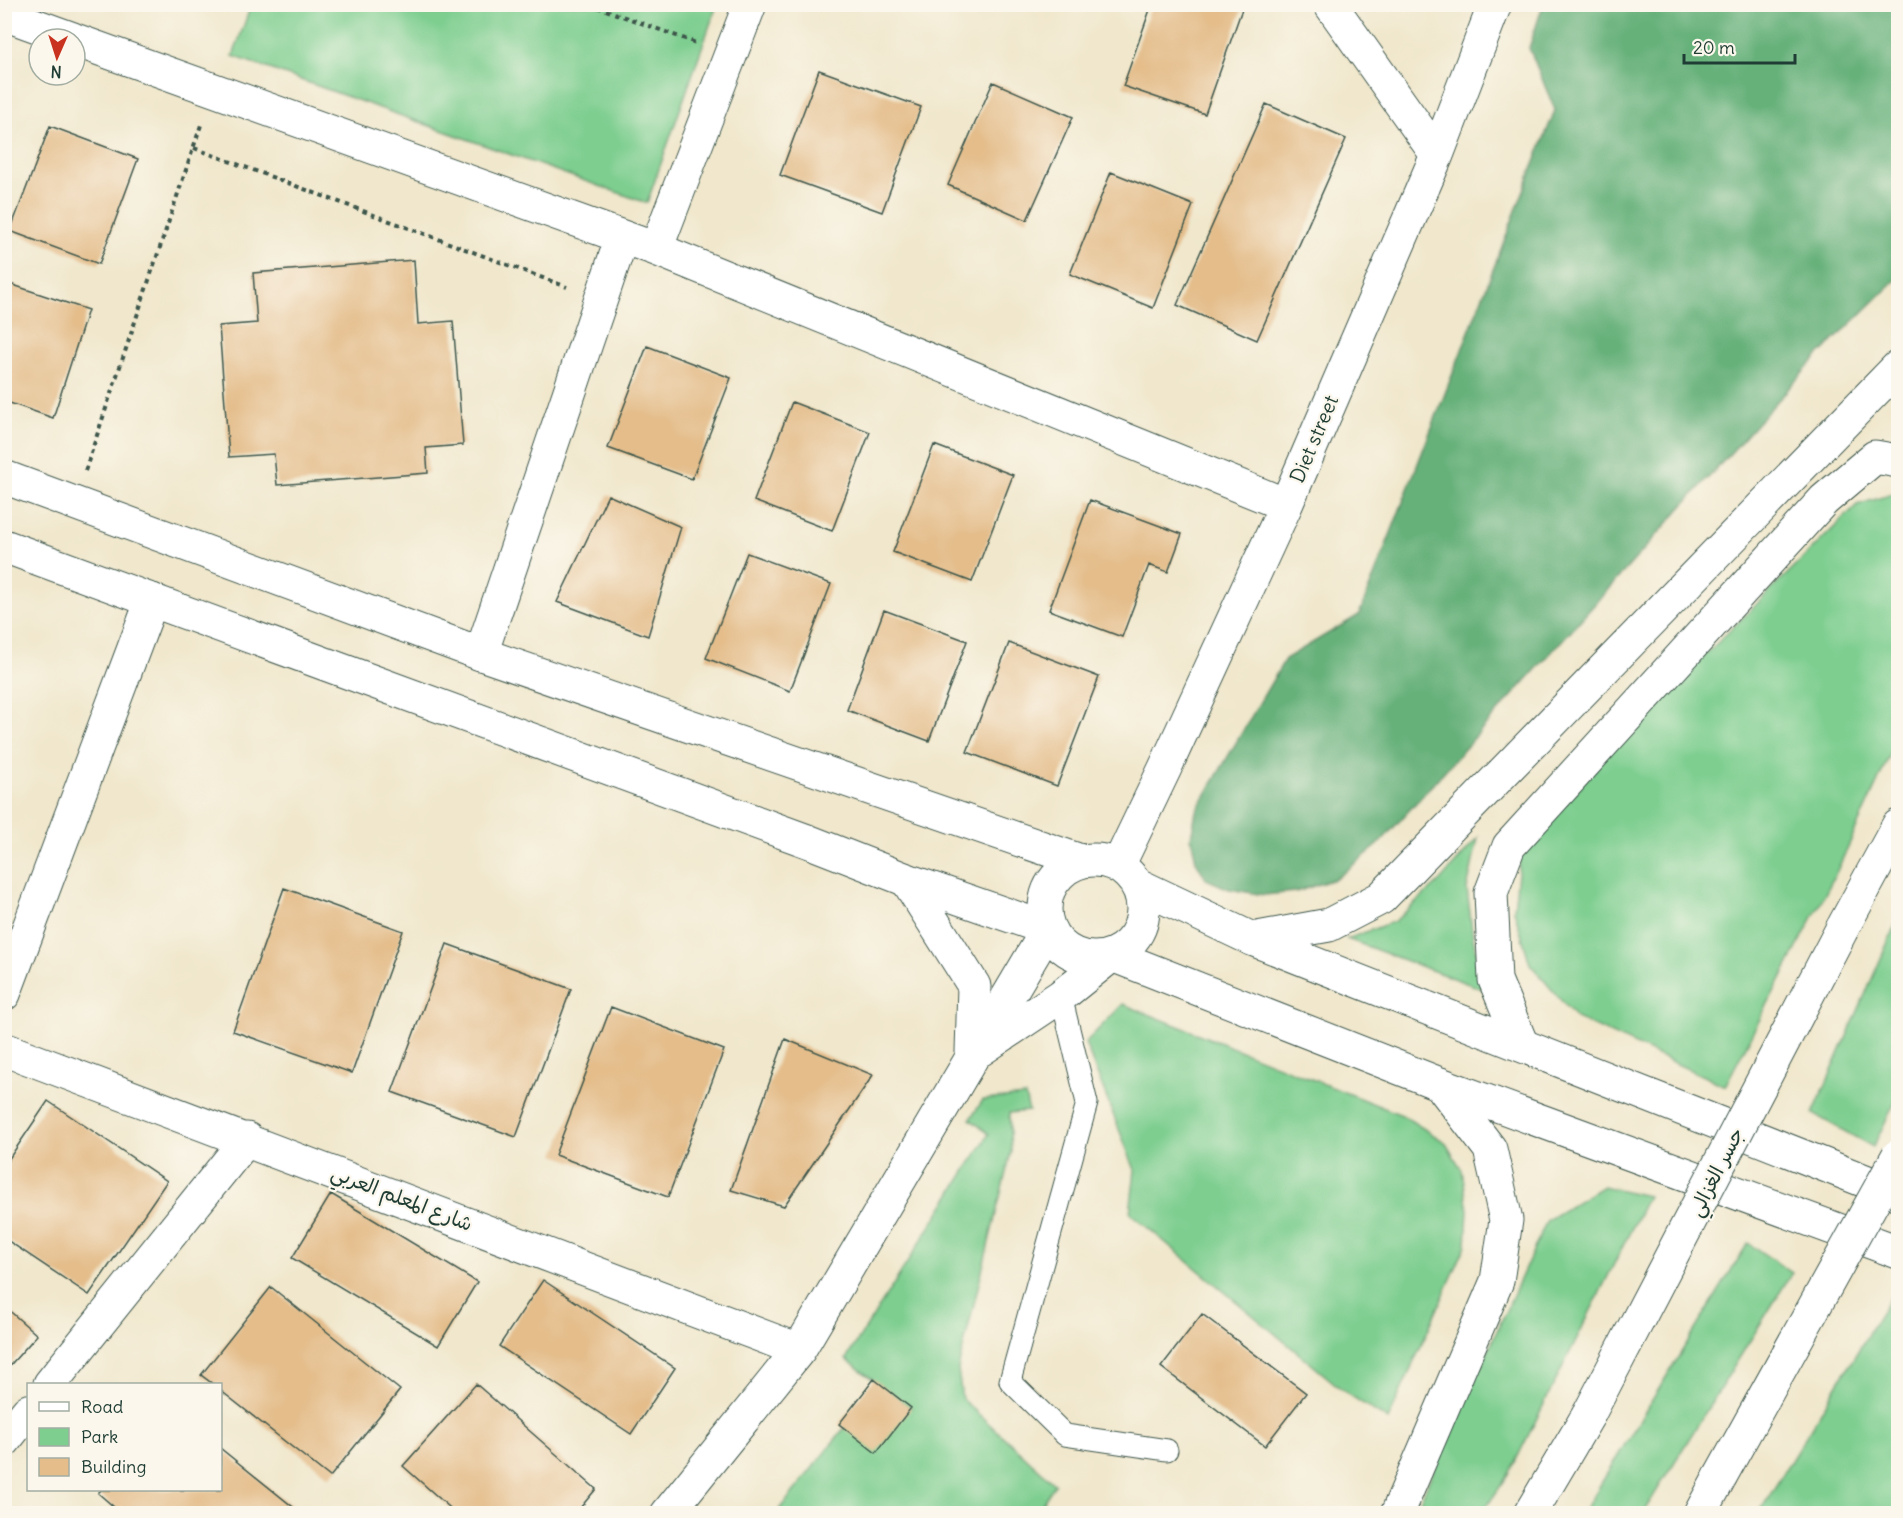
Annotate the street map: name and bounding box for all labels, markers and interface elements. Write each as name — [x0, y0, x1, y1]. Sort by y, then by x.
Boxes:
north arrow — [27, 27, 87, 87]
scale bar — [1684, 27, 1795, 65]
text: 20 m — [1693, 36, 1735, 59]
text: N — [50, 62, 62, 82]
street label: Diet street — [1284, 391, 1343, 486]
street label: جسر الغزالي — [1682, 1123, 1754, 1223]
street label: شارع المعلم العربي — [326, 1159, 476, 1242]
legend — [27, 1383, 222, 1491]
text: Road — [81, 1395, 124, 1418]
text: Park — [81, 1425, 118, 1448]
text: Building — [81, 1455, 146, 1478]

